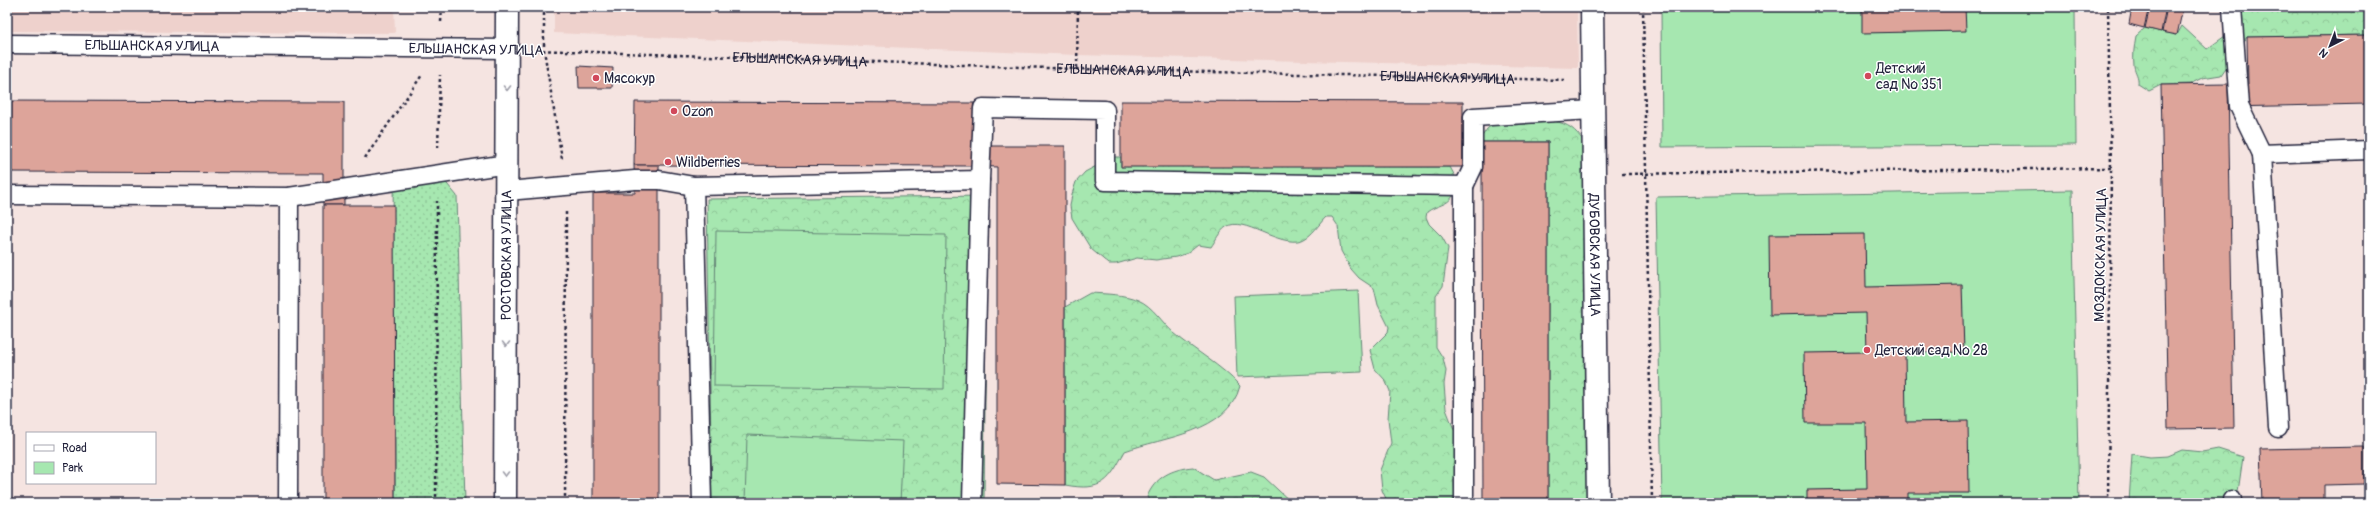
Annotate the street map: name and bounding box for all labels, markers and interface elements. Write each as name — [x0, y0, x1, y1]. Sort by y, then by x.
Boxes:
north arrow — [2310, 26, 2350, 66]
street label: ЕЛЬШАНСКАЯ УЛИЦА — [85, 37, 219, 55]
street label: ЕЛЬШАНСКАЯ УЛИЦА — [409, 40, 543, 59]
text: N — [2316, 45, 2331, 60]
street label: ЕЛЬШАНСКАЯ УЛИЦА — [732, 49, 867, 71]
street label: ЕЛЬШАНСКАЯ УЛИЦА — [1056, 60, 1191, 81]
place label: Детский сад № 351 — [1875, 60, 1942, 93]
street label: ЕЛЬШАНСКАЯ УЛИЦА — [1380, 68, 1515, 88]
place label: Мясокур — [604, 70, 655, 87]
marker: Детский сад № 351 — [1863, 71, 1873, 81]
marker: Мясокур — [591, 73, 601, 83]
one-way arrow — [503, 85, 511, 91]
place label: Ozon — [682, 103, 714, 120]
marker: Ozon — [669, 106, 679, 116]
place label: Wildberries — [676, 154, 741, 171]
marker: Wildberries — [663, 157, 673, 167]
street label: МОЗДОКСКАЯ УЛИЦА — [2091, 188, 2110, 322]
street label: РОСТОВСКАЯ УЛИЦА — [498, 190, 515, 320]
street label: ДУБОВСКАЯ УЛИЦА — [1585, 192, 1604, 317]
one-way arrow — [502, 341, 510, 347]
place label: Детский сад № 28 — [1874, 342, 1988, 359]
marker: Детский сад № 28 — [1862, 345, 1872, 355]
legend — [26, 432, 156, 484]
text: Road — [62, 441, 87, 456]
text: Park — [62, 461, 83, 476]
one-way arrow — [501, 471, 509, 477]

